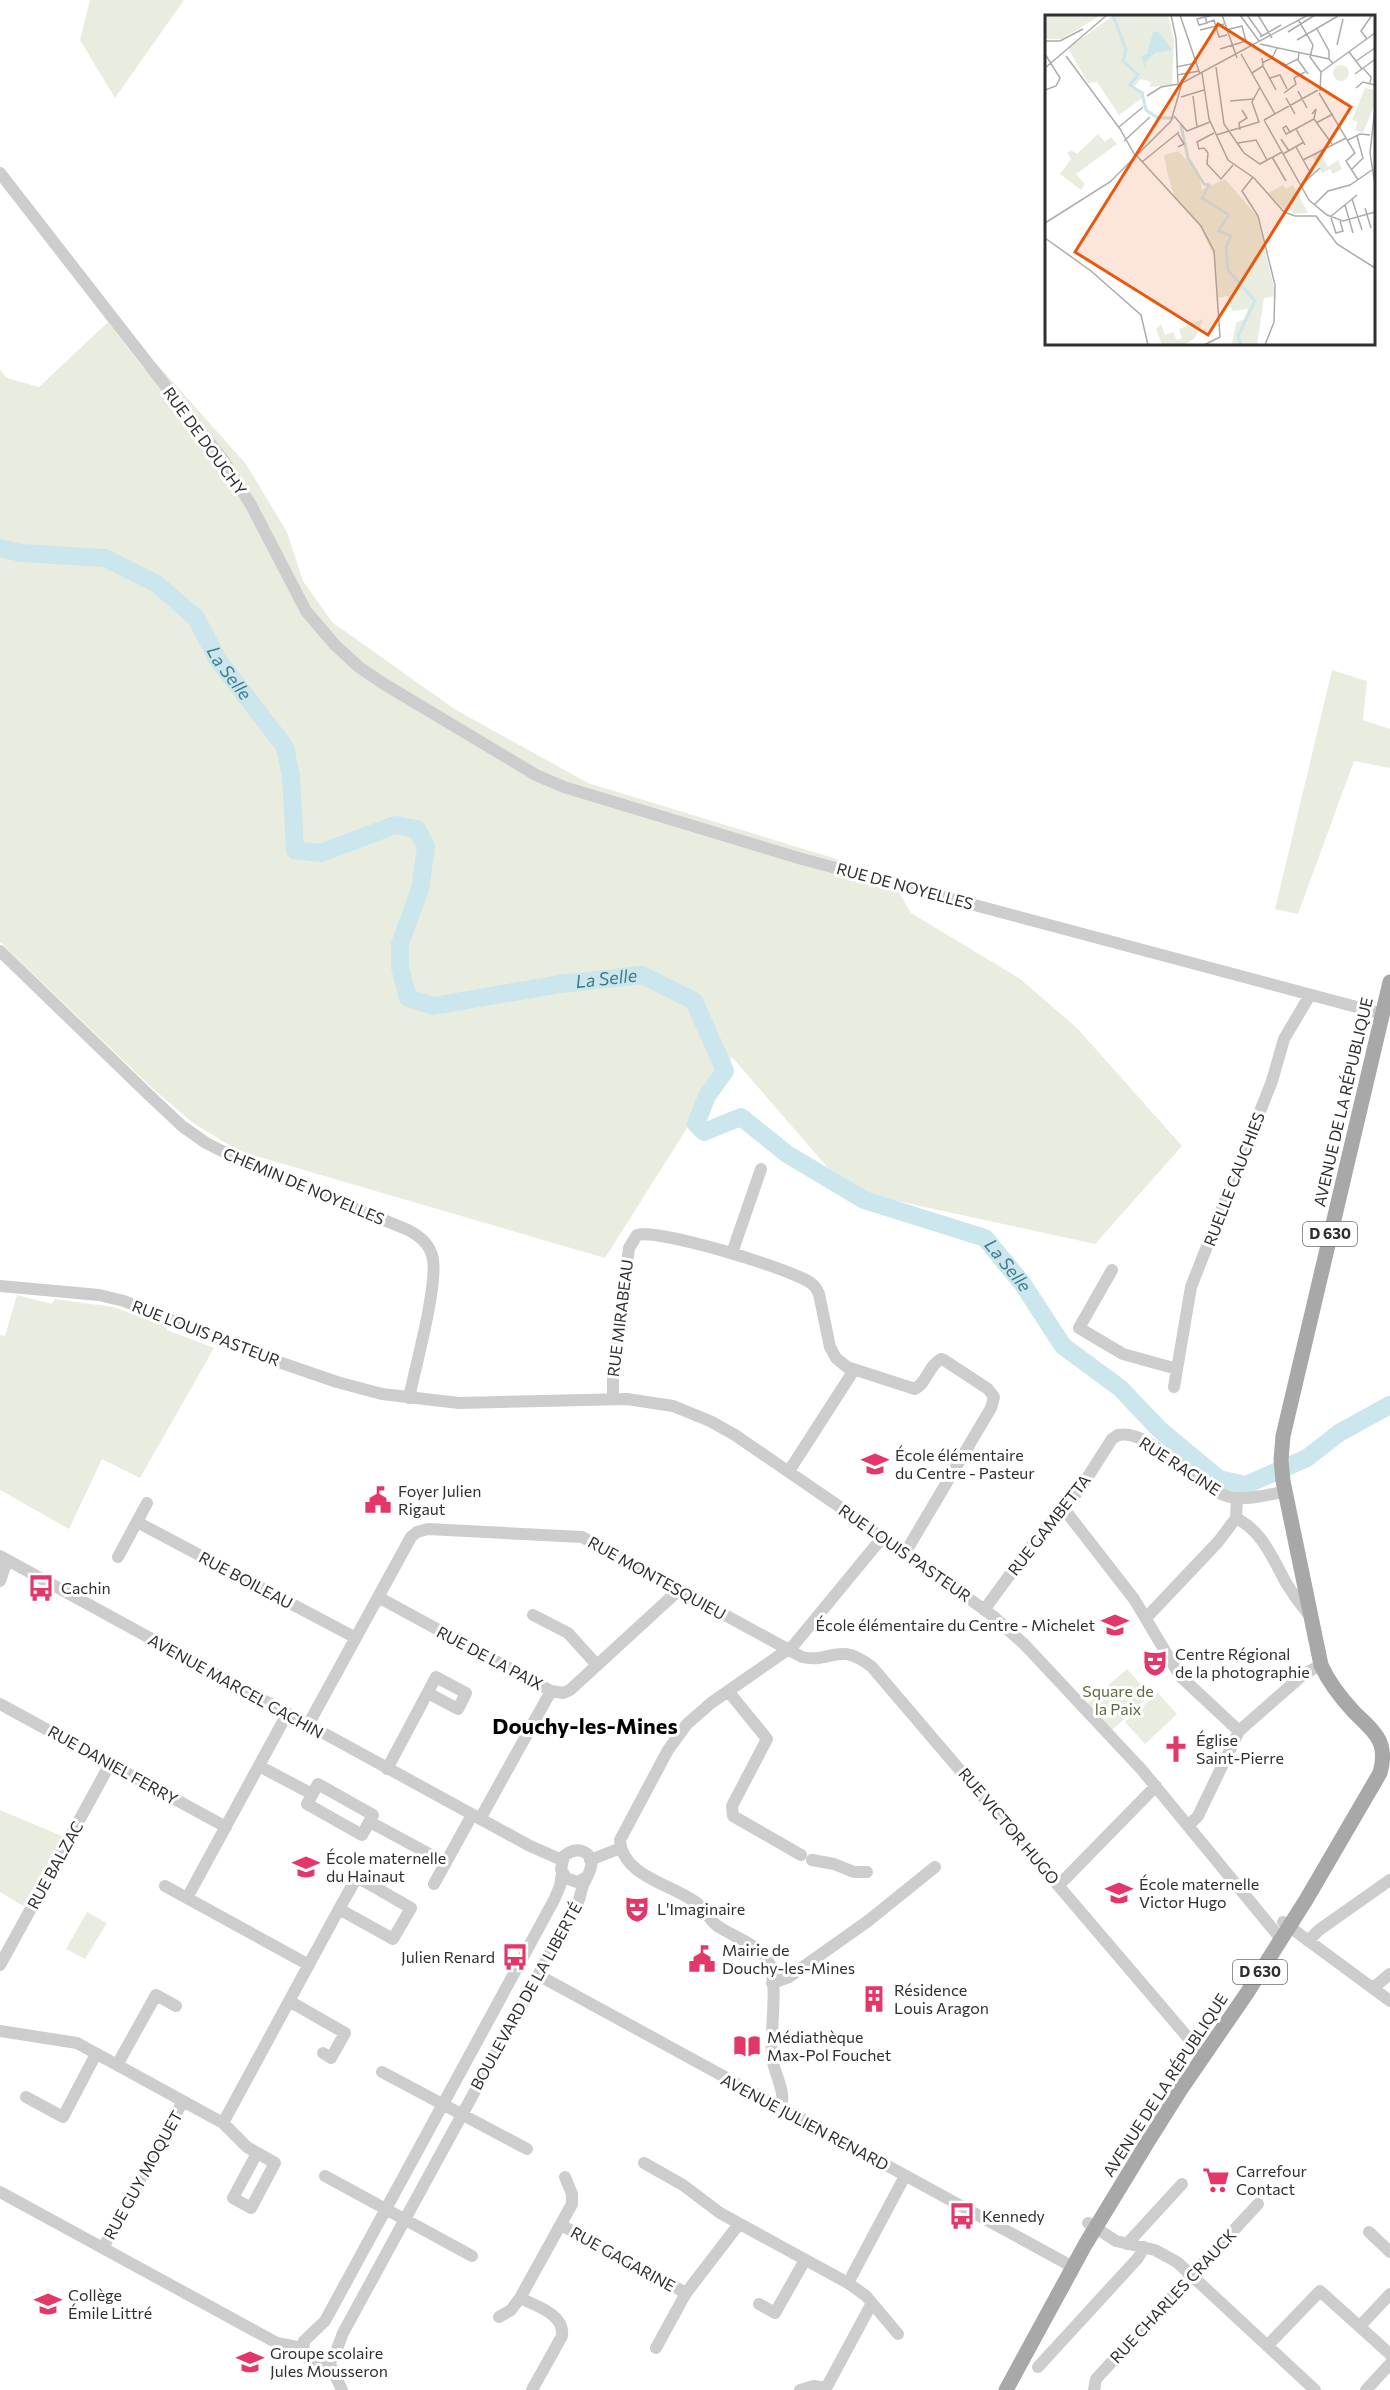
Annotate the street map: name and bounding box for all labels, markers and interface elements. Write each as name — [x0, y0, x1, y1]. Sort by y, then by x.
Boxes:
inset map — [1045, 15, 1375, 345]
street label: RUE DE DOUCHY — [160, 383, 251, 499]
water label: La Selle — [203, 642, 257, 704]
street label: RUE DE NOYELLES — [835, 858, 976, 913]
water label: La Selle — [574, 964, 639, 992]
street label: AVENUE DE LA RÉPUBLIQUE — [1309, 995, 1376, 1208]
street label: RUELLE CAUCHIES — [1199, 1109, 1268, 1249]
street label: CHEMIN DE NOYELLES — [221, 1143, 388, 1228]
road number: D 630 — [1303, 1222, 1357, 1246]
water label: La Selle — [980, 1234, 1037, 1296]
street label: RUE MIRABEAU — [603, 1258, 636, 1378]
street label: RUE LOUIS PASTEUR — [130, 1296, 283, 1370]
street label: RUE RACINE — [1136, 1432, 1224, 1499]
place label: École élémentaire du Centre - Pasteur — [895, 1445, 1035, 1482]
school or university icon: École élémentaire du Centre - Pasteur — [860, 1449, 890, 1479]
street label: RUE GAMBETTA — [1003, 1470, 1094, 1579]
place label: Foyer Julien Rigaut — [398, 1481, 481, 1518]
public building icon: Foyer Julien Rigaut — [363, 1485, 393, 1515]
street label: RUE LOUIS PASTEUR — [836, 1500, 975, 1605]
street label: RUE MONTESQUIEU — [585, 1532, 729, 1623]
street label: RUE BOILEAU — [196, 1547, 296, 1612]
bus stop icon: Cachin — [26, 1573, 56, 1603]
place label: Cachin — [61, 1578, 111, 1597]
school or university icon: École élémentaire du Centre - Michelet — [1100, 1610, 1130, 1640]
place label: École élémentaire du Centre - Michelet — [816, 1615, 1095, 1634]
street label: RUE DE LA PAIX — [434, 1622, 547, 1694]
street label: AVENUE MARCEL CACHIN — [145, 1629, 327, 1742]
place label: Centre Régional de la photographie — [1175, 1644, 1310, 1681]
theatre icon: Centre Régional de la photographie — [1140, 1648, 1170, 1678]
park label: Square de la Paix — [1082, 1681, 1154, 1718]
district label: Douchy-les-Mines — [492, 1712, 678, 1739]
street label: RUE DANIEL FERRY — [45, 1721, 182, 1808]
place label: Église Saint-Pierre — [1196, 1730, 1284, 1767]
church icon: Église Saint-Pierre — [1161, 1734, 1191, 1764]
street label: RUE VICTOR HUGO — [955, 1764, 1064, 1888]
street label: RUE BALZAC — [23, 1818, 86, 1912]
place label: École maternelle du Hainaut — [326, 1848, 446, 1885]
school or university icon: École maternelle du Hainaut — [291, 1852, 321, 1882]
place label: École maternelle Victor Hugo — [1139, 1874, 1259, 1911]
school or university icon: École maternelle Victor Hugo — [1104, 1878, 1134, 1908]
theatre icon: L'Imaginaire — [622, 1894, 652, 1924]
street label: BOULEVARD DE LA LIBERTÉ — [466, 1899, 585, 2093]
place label: L'Imaginaire — [657, 1899, 745, 1918]
place label: Mairie de Douchy-les-Mines — [722, 1940, 855, 1977]
bus stop icon: Julien Renard — [500, 1942, 530, 1972]
public building icon: Mairie de Douchy-les-Mines — [687, 1944, 717, 1974]
place label: Julien Renard — [401, 1947, 495, 1966]
road number: D 630 — [1233, 1960, 1287, 1984]
place label: Résidence Louis Aragon — [894, 1980, 989, 2017]
building icon: Résidence Louis Aragon — [859, 1984, 889, 2014]
street label: AVENUE DE LA RÉPUBLIQUE — [1098, 1990, 1231, 2180]
place label: Médiathèque Max-Pol Fouchet — [767, 2027, 892, 2064]
library icon: Médiathèque Max-Pol Fouchet — [732, 2031, 762, 2061]
street label: AVENUE JULIEN RENARD — [718, 2069, 892, 2174]
street label: RUE GUY MOQUET — [99, 2107, 186, 2242]
place label: Carrefour Contact — [1236, 2161, 1308, 2198]
supermarket icon: Carrefour Contact — [1201, 2165, 1231, 2195]
bus stop icon: Kennedy — [947, 2201, 977, 2231]
place label: Kennedy — [982, 2206, 1045, 2225]
street label: RUE GAGARINE — [568, 2222, 679, 2295]
street label: RUE CHARLES CRAUCK — [1106, 2225, 1240, 2367]
place label: Collège Émile Littré — [68, 2285, 152, 2322]
school or university icon: Collège Émile Littré — [33, 2289, 63, 2319]
place label: Groupe scolaire Jules Mousseron — [270, 2343, 388, 2380]
school or university icon: Groupe scolaire Jules Mousseron — [235, 2347, 265, 2377]

